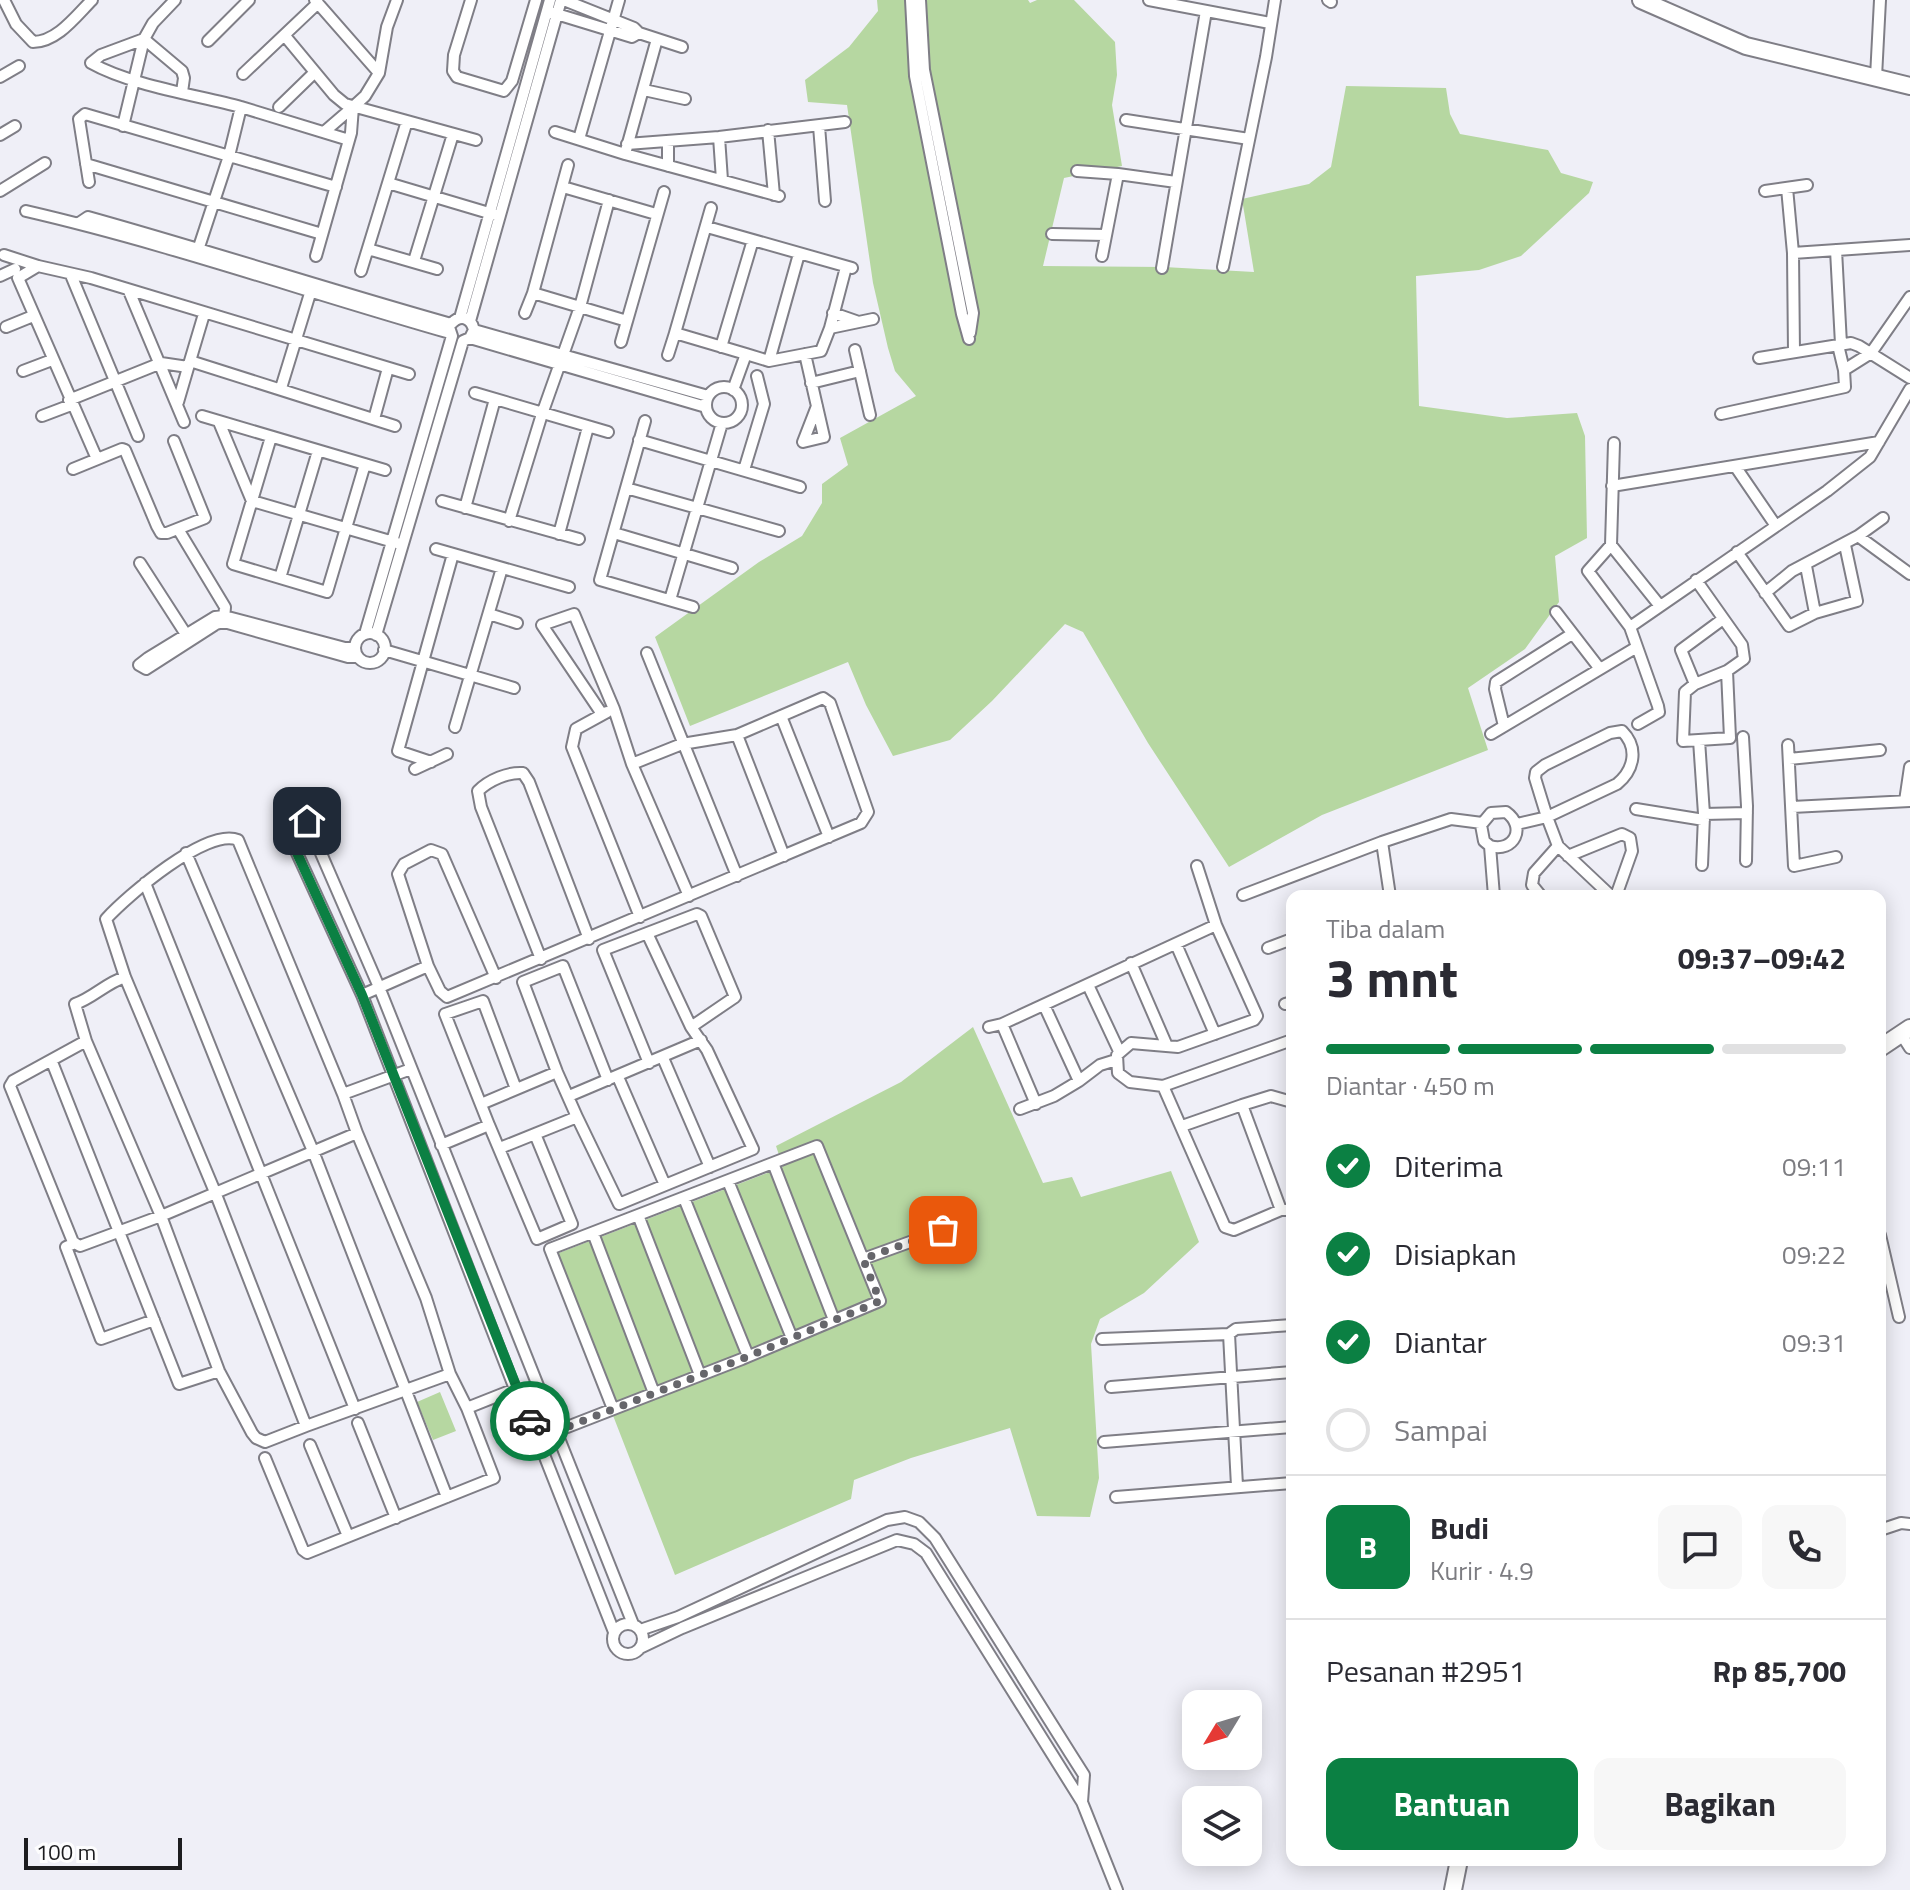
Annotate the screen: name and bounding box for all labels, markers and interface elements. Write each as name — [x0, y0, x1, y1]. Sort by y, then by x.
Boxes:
pin — [273, 787, 341, 855]
icon: home — [285, 799, 329, 843]
text: Tiba dalam — [1326, 909, 1445, 948]
text: 09:37–09:42 — [1678, 935, 1846, 981]
text: 3 mnt — [1326, 938, 1458, 1017]
text: Diantar · 450 m — [1326, 1066, 1495, 1105]
text: Diterima — [1394, 1143, 1503, 1189]
icon: check — [1326, 1144, 1370, 1188]
text: 09:11 — [1782, 1147, 1846, 1186]
pin — [909, 1196, 977, 1264]
icon: bag — [921, 1208, 965, 1252]
text: Disiapkan — [1394, 1231, 1517, 1277]
icon: check — [1326, 1232, 1370, 1276]
text: 09:22 — [1782, 1235, 1846, 1274]
text: Diantar — [1394, 1319, 1487, 1365]
icon: check — [1326, 1320, 1370, 1364]
text: 09:31 — [1782, 1323, 1846, 1362]
courier — [490, 1381, 570, 1461]
icon: car — [508, 1399, 552, 1443]
text: Sampai — [1394, 1407, 1488, 1453]
text: Budi — [1430, 1505, 1489, 1551]
button: chat — [1658, 1505, 1742, 1589]
button: phone — [1762, 1505, 1846, 1589]
text: B — [1359, 1524, 1377, 1570]
text: Kurir · 4.9 — [1430, 1551, 1534, 1590]
text: Pesanan #2951 — [1326, 1648, 1526, 1694]
text: Rp 85,700 — [1713, 1648, 1846, 1694]
north arrow — [1182, 1690, 1262, 1770]
map controls — [1182, 1690, 1262, 1866]
button: Bantuan — [1326, 1758, 1578, 1850]
button: Bagikan — [1594, 1758, 1846, 1850]
button: layers — [1182, 1786, 1262, 1866]
scale bar — [24, 1834, 182, 1870]
text: 100 m — [36, 1835, 96, 1869]

